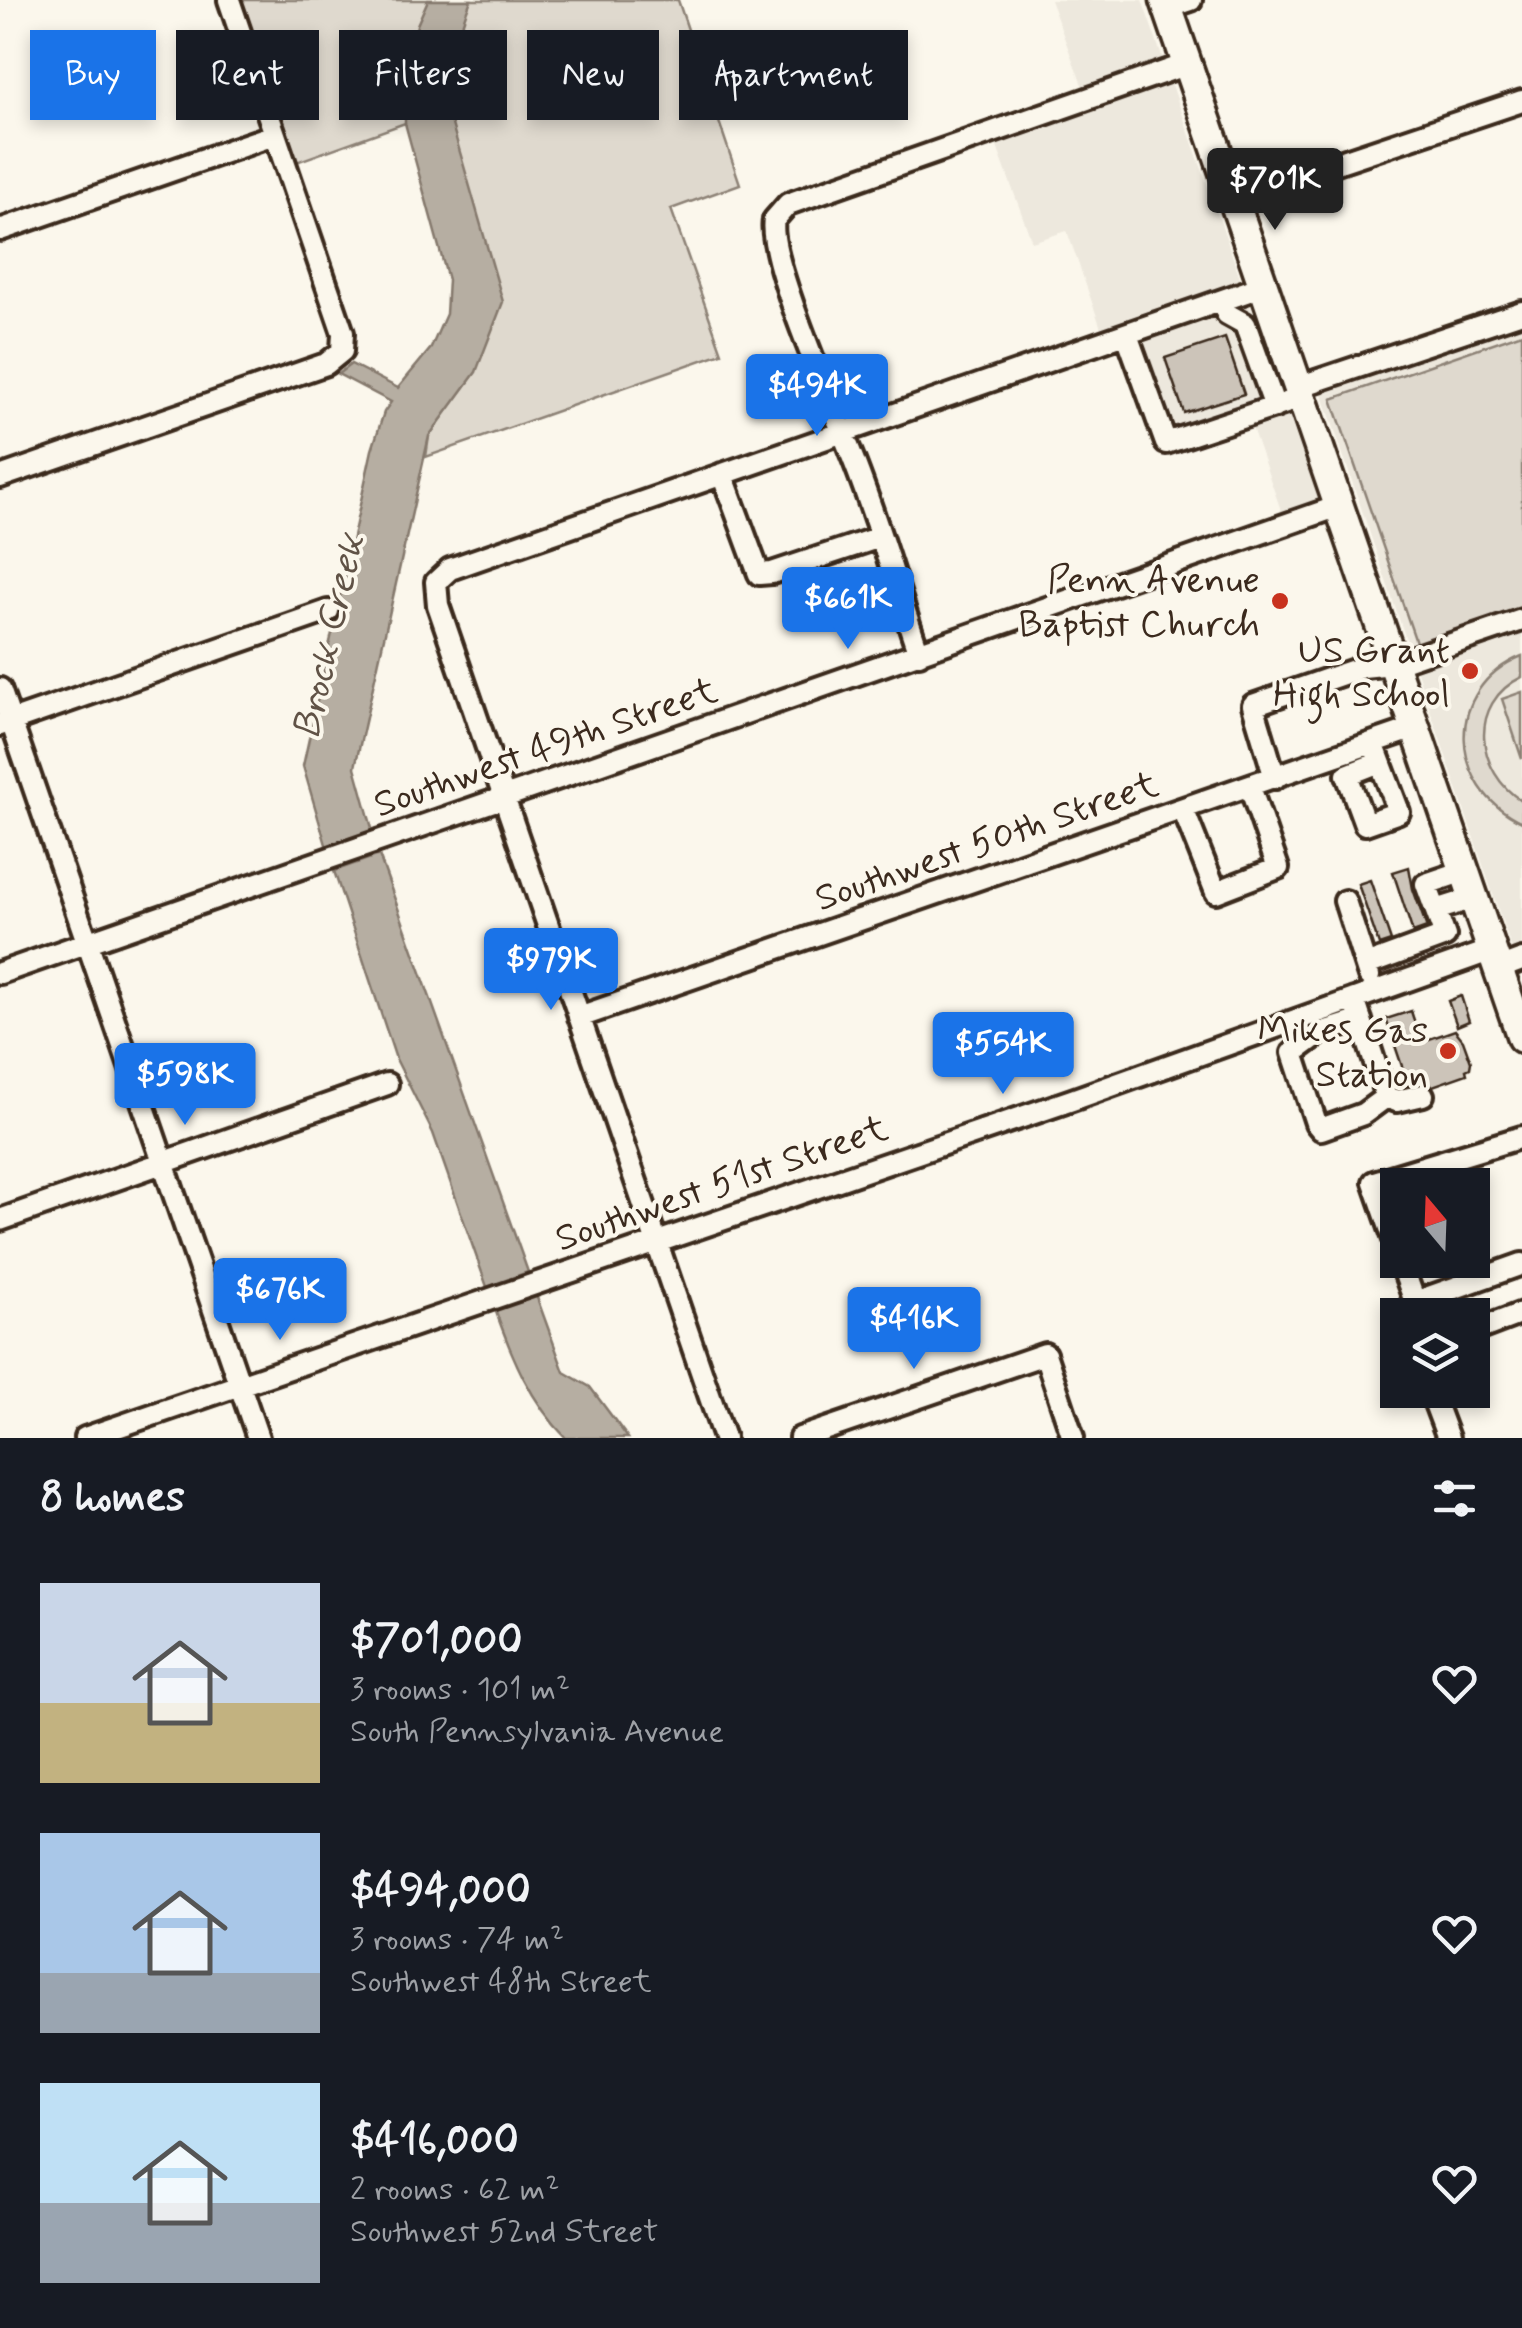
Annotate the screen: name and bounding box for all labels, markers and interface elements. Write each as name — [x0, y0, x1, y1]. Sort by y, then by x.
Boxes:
chip: Buy — [30, 30, 156, 120]
chip: Rent — [176, 30, 319, 120]
chip: Filters — [339, 30, 507, 120]
chip: New — [527, 30, 659, 120]
chip: Apartment — [679, 30, 908, 120]
pin: $701K — [1205, 148, 1345, 233]
text: $701K — [1229, 159, 1321, 201]
pin: $494K — [747, 354, 887, 439]
text: $494K — [768, 365, 866, 407]
water label: Brock Creek — [281, 528, 379, 744]
place label: Penn Avenue Baptist Church — [1019, 557, 1260, 650]
pin: $661K — [778, 567, 918, 652]
text: $661K — [804, 578, 892, 620]
marker: Penn Avenue Baptist Church — [1269, 590, 1291, 612]
place label: US Grant High School — [1273, 627, 1450, 724]
marker: US Grant High School — [1459, 660, 1481, 682]
street label: Southwest 49th Street — [368, 667, 724, 830]
street label: Southwest 50th Street — [809, 761, 1165, 924]
pin: $979K — [481, 928, 621, 1013]
text: $979K — [506, 939, 596, 981]
place label: Mikes Gas Station — [1257, 1007, 1428, 1100]
pin: $554K — [933, 1012, 1073, 1097]
text: $554K — [955, 1023, 1051, 1065]
marker: Mikes Gas Station — [1437, 1040, 1459, 1062]
pin: $598K — [115, 1043, 255, 1128]
text: $598K — [137, 1054, 233, 1096]
street label: Southwest 51st Street — [549, 1104, 895, 1264]
north arrow — [1380, 1168, 1490, 1278]
map controls — [1380, 1168, 1490, 1408]
pin: $676K — [210, 1258, 350, 1343]
text: $676K — [236, 1269, 324, 1311]
pin: $416K — [844, 1287, 984, 1372]
text: $416K — [870, 1298, 958, 1340]
button: layers — [1380, 1298, 1490, 1408]
text: 8 homes — [40, 1471, 185, 1526]
icon: filters — [1427, 1471, 1482, 1526]
text: $701,000 — [350, 1614, 522, 1669]
icon: home — [120, 1623, 240, 1743]
icon: heart — [1427, 1656, 1482, 1711]
text: 3 rooms · 101 m² — [350, 1669, 570, 1711]
text: South Pennsylvania Avenue — [350, 1711, 724, 1753]
text: $494,000 — [350, 1864, 531, 1919]
icon: home — [120, 1873, 240, 1993]
icon: heart — [1427, 1906, 1482, 1961]
text: 3 rooms · 74 m² — [350, 1919, 564, 1961]
text: Southwest 48th Street — [350, 1961, 652, 2003]
text: $416,000 — [350, 2114, 519, 2169]
icon: home — [120, 2123, 240, 2243]
icon: heart — [1427, 2156, 1482, 2211]
text: 2 rooms · 62 m² — [350, 2169, 559, 2211]
text: Southwest 52nd Street — [350, 2211, 658, 2253]

